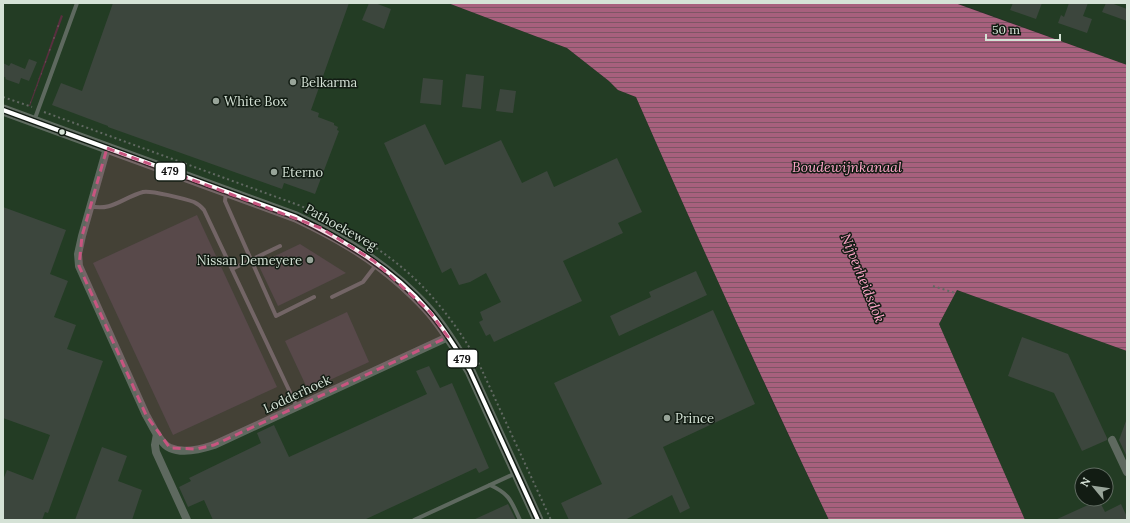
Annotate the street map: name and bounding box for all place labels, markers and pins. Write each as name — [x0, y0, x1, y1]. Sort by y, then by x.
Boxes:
place label: Belkarma — [301, 74, 358, 91]
marker: Belkarma — [288, 77, 298, 87]
place label: White Box — [224, 93, 287, 110]
marker: White Box — [211, 96, 221, 106]
unlabelled marker — [57, 127, 67, 137]
place label: Eterno — [282, 164, 324, 181]
marker: Eterno — [269, 167, 279, 177]
place label: Nissan Demeyere — [197, 252, 302, 269]
marker: Nissan Demeyere — [305, 255, 315, 265]
place label: Prince — [675, 410, 714, 427]
marker: Prince — [662, 413, 672, 423]

